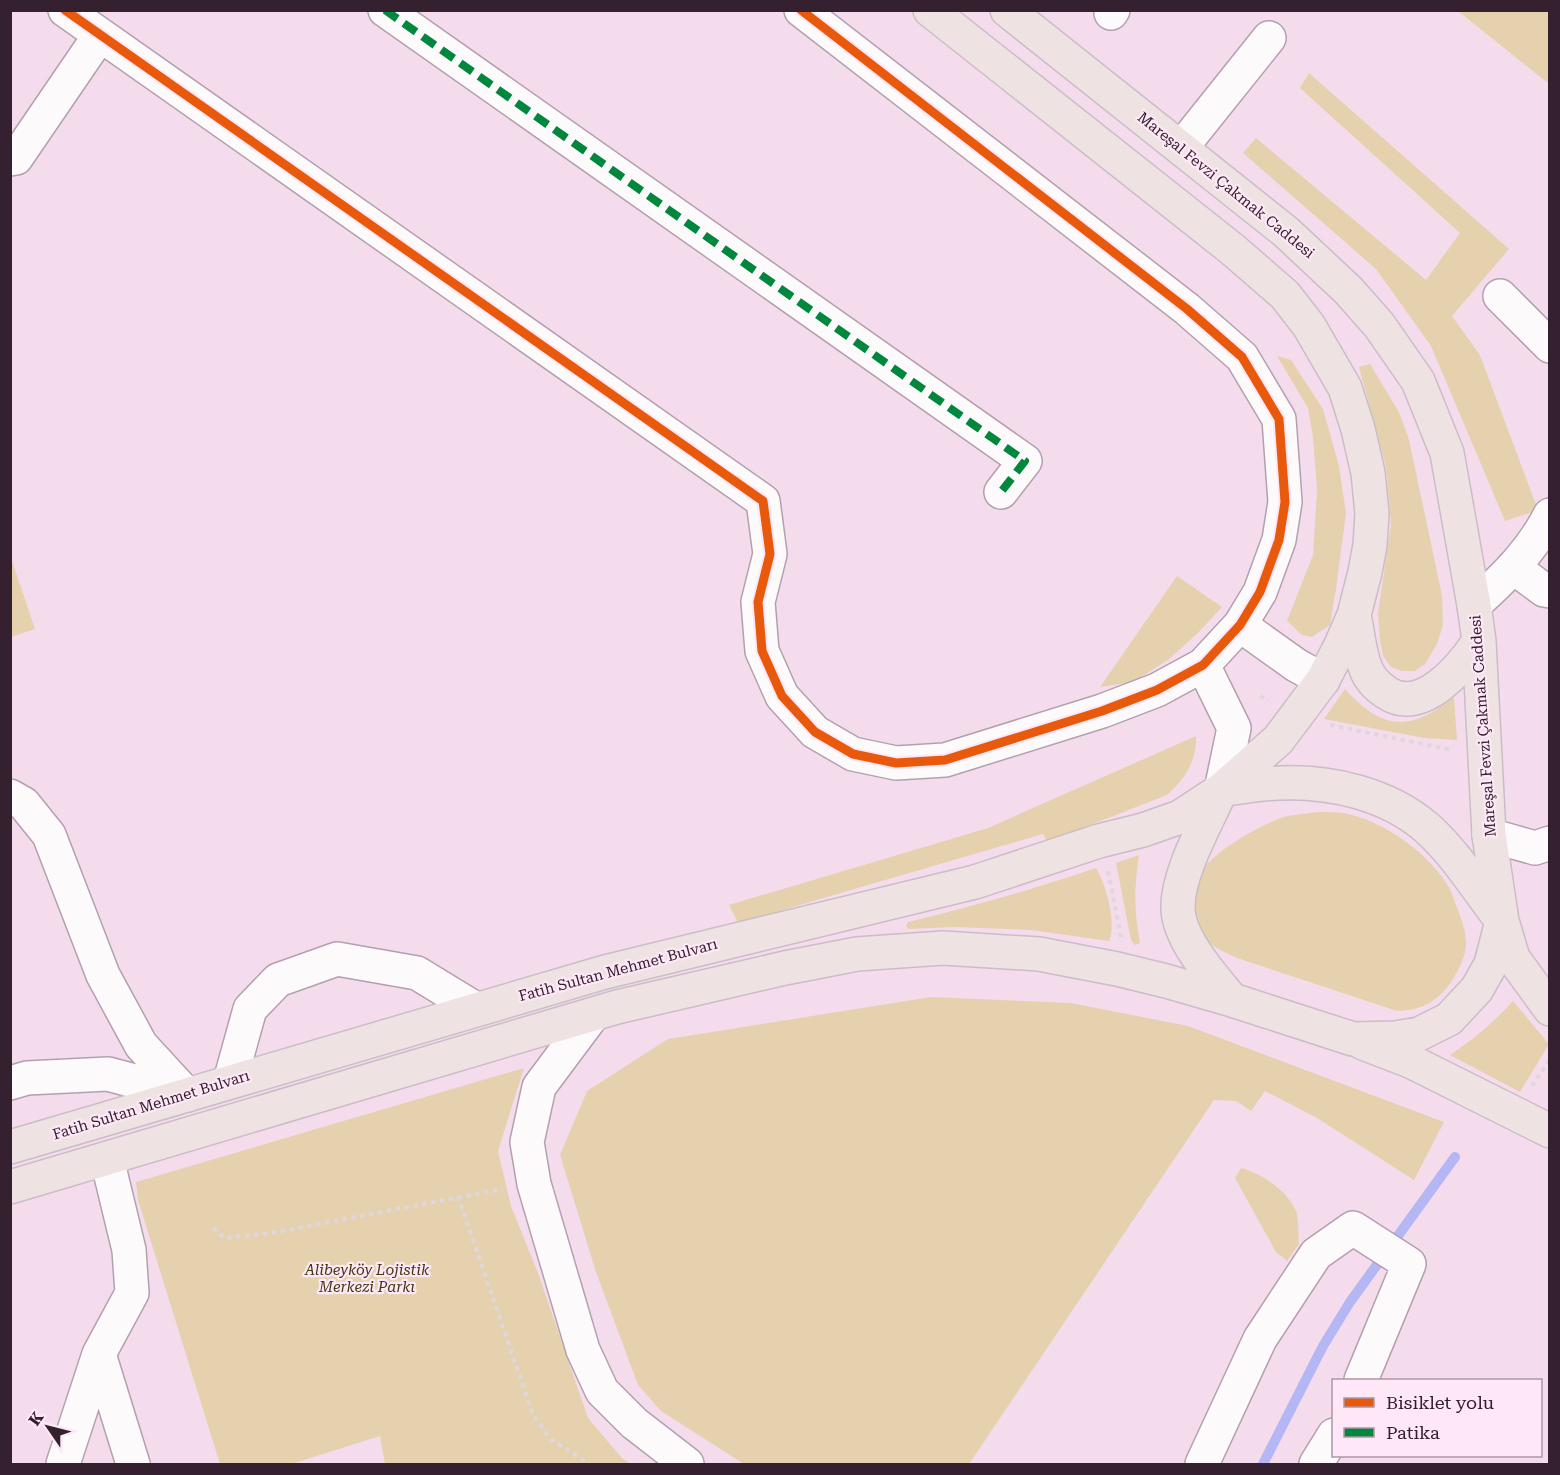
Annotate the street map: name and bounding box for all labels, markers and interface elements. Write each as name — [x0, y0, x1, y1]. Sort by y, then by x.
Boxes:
street label: Mareşal Fevzi Çakmak Caddesi — [1134, 108, 1318, 262]
street label: Mareşal Fevzi Çakmak Caddesi — [1466, 614, 1500, 838]
street label: Fatih Sultan Mehmet Bulvarı — [517, 935, 720, 1005]
street label: Fatih Sultan Mehmet Bulvarı — [50, 1066, 252, 1144]
park label: Alibeyköy Lojistik Merkezi Parkı — [304, 1261, 430, 1296]
legend — [1332, 1379, 1542, 1457]
text: Bisiklet yolu — [1386, 1392, 1494, 1413]
north arrow — [18, 1397, 78, 1457]
text: K — [25, 1408, 48, 1429]
text: Patika — [1386, 1422, 1440, 1443]

